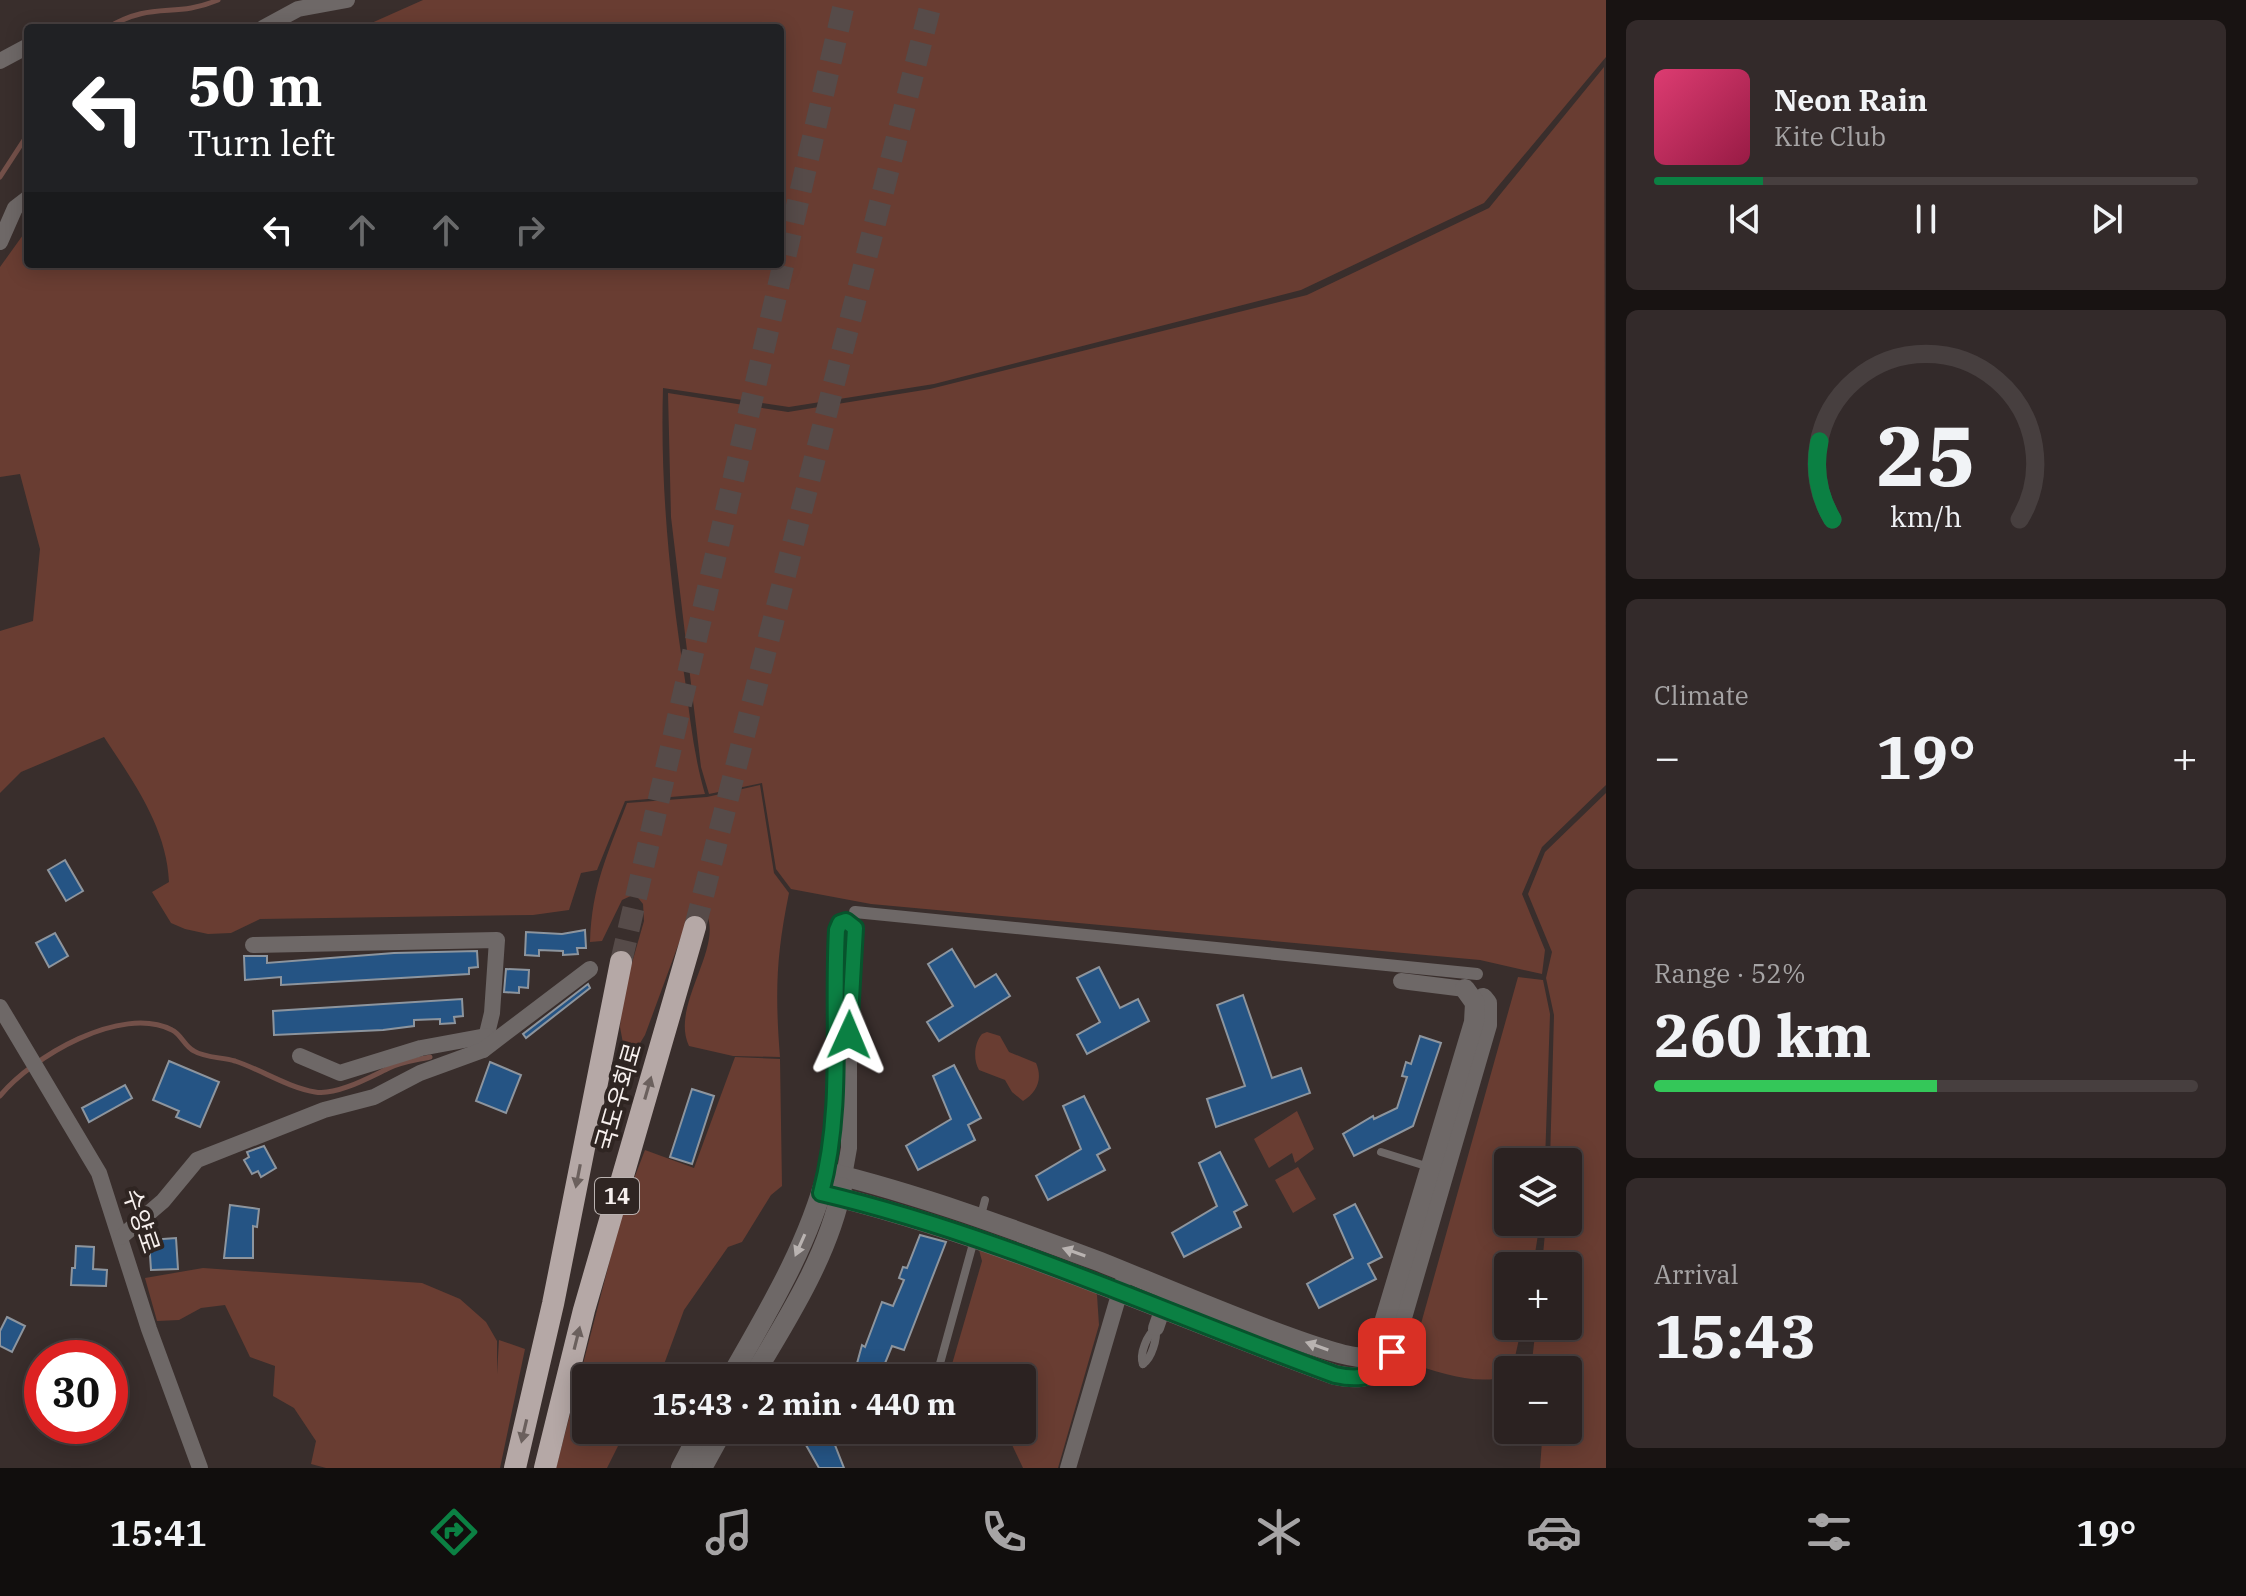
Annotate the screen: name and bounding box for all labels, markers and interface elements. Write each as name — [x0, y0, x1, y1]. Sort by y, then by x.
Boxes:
text: 50 m — [188, 49, 323, 121]
icon: left — [56, 56, 160, 160]
text: Neon Rain — [1774, 80, 1928, 119]
text: Turn left — [188, 119, 335, 166]
text: Kite Club — [1774, 119, 1886, 153]
icon: previous — [1723, 197, 1767, 241]
icon: pause — [1904, 197, 1948, 241]
icon: next — [2085, 197, 2129, 241]
icon: left — [256, 208, 300, 252]
icon: ahead — [340, 208, 384, 252]
icon: ahead — [424, 208, 468, 252]
icon: right — [508, 208, 552, 252]
text: 25 — [1876, 401, 1976, 509]
text: km/h — [1890, 499, 1962, 536]
text: Climate — [1654, 678, 1749, 712]
text: 19° — [1876, 717, 1976, 796]
text: − — [1654, 728, 1680, 785]
text: + — [2172, 728, 2198, 785]
text: Range · 52% — [1654, 956, 1806, 990]
position arrow — [807, 993, 891, 1077]
text: 260 km — [1654, 995, 1872, 1074]
street label: 국도우회로 — [587, 1039, 649, 1154]
one-way arrow — [642, 1075, 655, 1099]
map controls — [1494, 1148, 1582, 1444]
button: layers — [1494, 1148, 1582, 1236]
one-way arrow — [572, 1164, 584, 1189]
road number: 14 — [595, 1178, 639, 1214]
street label: 수양로 — [116, 1184, 168, 1257]
one-way arrow — [793, 1234, 806, 1257]
one-way arrow — [1062, 1246, 1086, 1258]
button: + — [1494, 1252, 1582, 1340]
text: Arrival — [1654, 1257, 1739, 1291]
text: 15:43 — [1654, 1296, 1816, 1375]
pin — [1358, 1318, 1426, 1386]
one-way arrow — [572, 1325, 584, 1350]
icon: arrive — [1370, 1330, 1414, 1374]
one-way arrow — [1304, 1339, 1328, 1351]
speed limit sign: 30 — [24, 1340, 128, 1444]
button: − — [1494, 1356, 1582, 1444]
text: 15:43 · 2 min · 440 m — [652, 1384, 956, 1423]
one-way arrow — [517, 1418, 530, 1443]
icon: directions — [426, 1504, 482, 1560]
icon: music — [701, 1504, 757, 1560]
icon: phone — [976, 1504, 1032, 1560]
icon: climate — [1251, 1504, 1307, 1560]
icon: car — [1526, 1504, 1582, 1560]
icon: filters — [1801, 1504, 1857, 1560]
text: 15:41 — [110, 1509, 207, 1556]
text: 19° — [2076, 1509, 2136, 1556]

